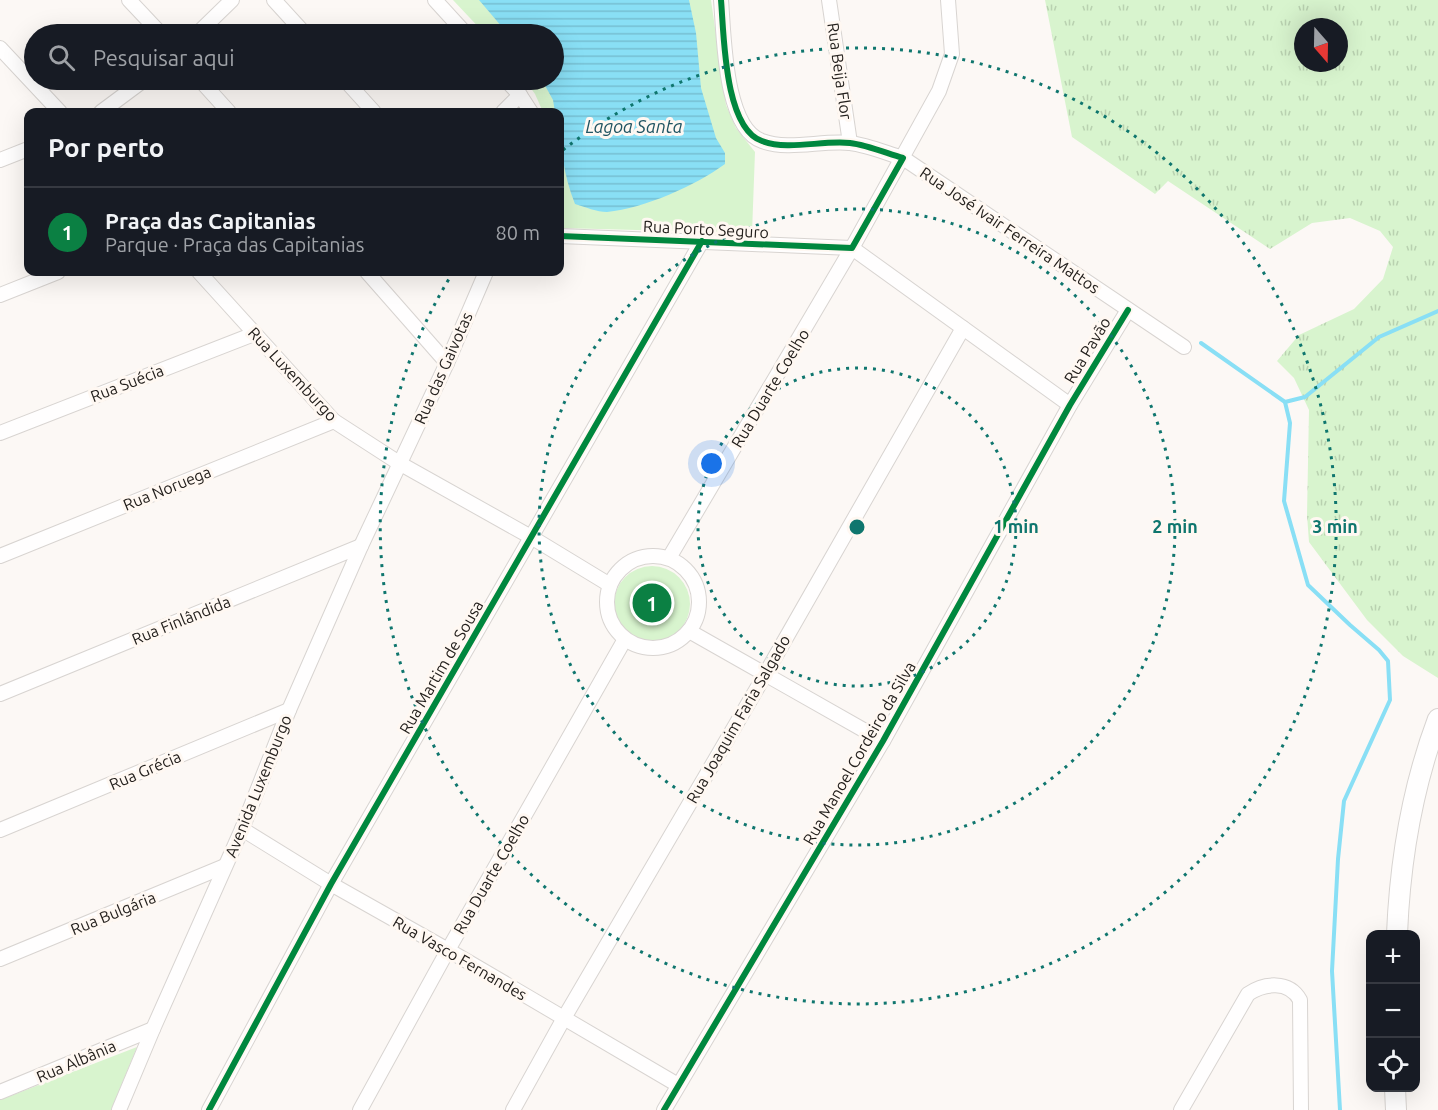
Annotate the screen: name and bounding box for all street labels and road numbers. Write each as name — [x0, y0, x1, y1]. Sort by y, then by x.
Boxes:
street label: Rua Beija Flor — [824, 21, 856, 121]
street label: Rua José Ivair Ferreira Mattos — [917, 163, 1103, 297]
street label: Rua Porto Seguro — [643, 217, 769, 241]
street label: Rua das Gaivotas — [410, 309, 476, 427]
street label: Rua Pavão — [1060, 314, 1114, 386]
street label: Rua Luxemburgo — [245, 323, 341, 425]
street label: Rua Duarte Coelho — [727, 325, 813, 451]
street label: Rua Suécia — [88, 361, 166, 405]
street label: Rua Noruega — [120, 462, 214, 514]
street label: Rua Finlândida — [129, 592, 233, 648]
street label: Rua Martim de Sousa — [396, 597, 486, 737]
street label: Rua Joaquim Faria Salgado — [682, 632, 794, 806]
street label: Rua Manoel Cordeiro da Silva — [799, 658, 919, 848]
street label: Avenida Luxemburgo — [221, 712, 295, 860]
street label: Rua Grécia — [106, 747, 184, 793]
street label: Rua Duarte Coelho — [449, 811, 533, 937]
street label: Rua Bulgária — [68, 888, 158, 938]
street label: Rua Vasco Fernandes — [390, 912, 530, 1004]
street label: Rua Albânia — [34, 1036, 118, 1086]

